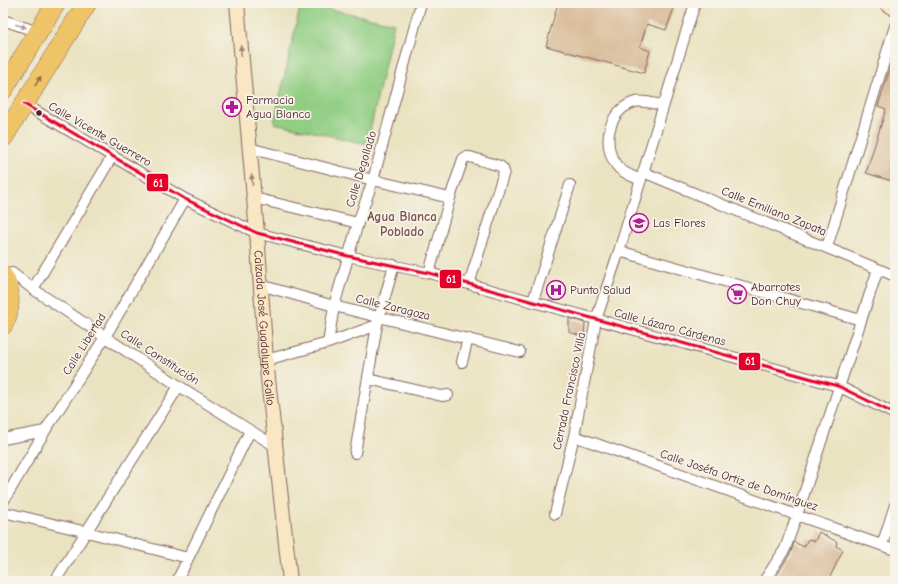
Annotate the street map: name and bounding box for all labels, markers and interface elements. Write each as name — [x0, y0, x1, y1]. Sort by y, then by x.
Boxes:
one-way arrow — [15, 23, 27, 29]
one-way arrow — [237, 45, 244, 57]
one-way arrow — [35, 75, 42, 87]
place label: Farmacia Agua Blanca — [246, 93, 311, 121]
pharmacy icon: Farmacia Agua Blanca — [221, 96, 243, 118]
street label: Calle Vicente Guerrero — [46, 99, 154, 169]
unlabelled marker — [34, 108, 44, 118]
street label: Calle Degollado — [343, 129, 379, 209]
line badge: 61 — [146, 173, 169, 192]
one-way arrow — [249, 174, 256, 186]
text: 61 — [153, 177, 163, 190]
street label: Calle Emiliano Zapata — [719, 183, 829, 239]
district label: Agua Blanca Poblado — [367, 209, 437, 239]
school or university icon: Las Flores — [628, 212, 650, 234]
place label: Las Flores — [653, 216, 705, 230]
street label: Calzada José Guadalupe Gallo — [251, 250, 278, 406]
line badge: 61 — [439, 269, 462, 289]
text: 61 — [446, 273, 456, 286]
hospital icon: Punto Salud — [545, 279, 567, 301]
place label: Abarrotes Don Chuy — [751, 280, 801, 308]
place label: Punto Salud — [570, 283, 631, 297]
supermarket icon: Abarrotes Don Chuy — [726, 283, 748, 305]
street label: Calle Zaragoza — [354, 291, 432, 323]
street label: Calle Lázaro Cárdenas — [613, 305, 727, 349]
street label: Calle Libertad — [59, 310, 109, 378]
street label: Calle Constitución — [118, 326, 202, 388]
street label: Cerrada Francisco Villa — [550, 331, 588, 451]
line badge: 61 — [738, 352, 761, 371]
text: 61 — [745, 355, 755, 368]
street label: Calle Joséfa Ortiz de Domínguez — [658, 446, 821, 514]

